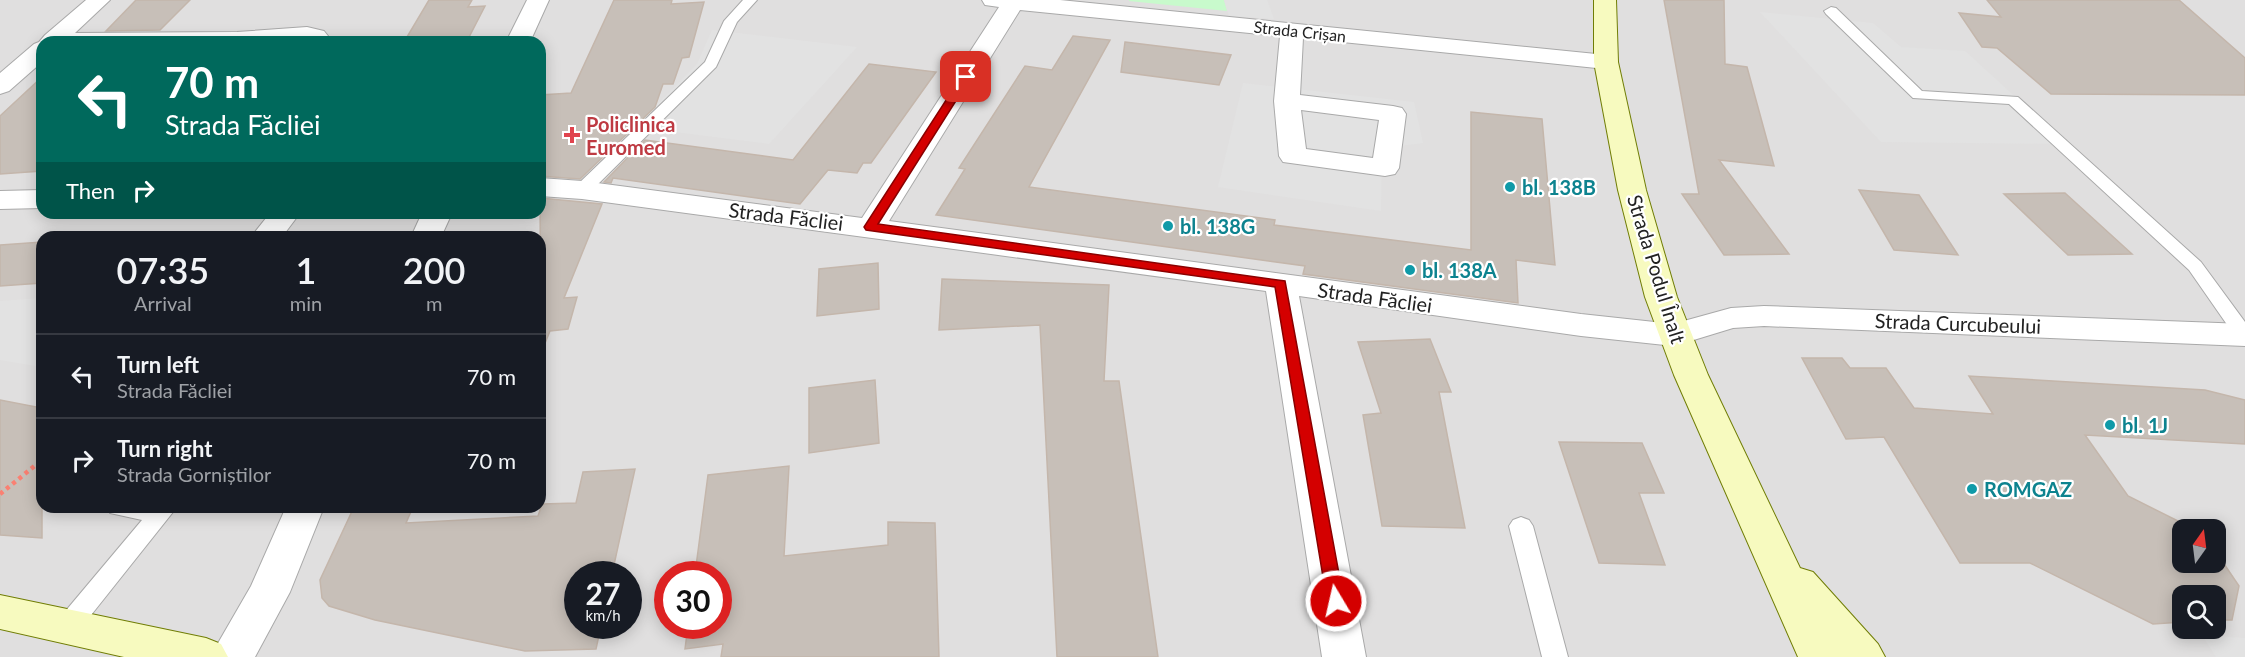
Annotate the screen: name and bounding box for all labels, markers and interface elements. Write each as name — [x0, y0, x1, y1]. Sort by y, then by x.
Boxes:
street label: Strada Crișan — [1253, 17, 1347, 45]
pin — [940, 51, 991, 102]
text: 70 m — [165, 57, 259, 107]
icon: left — [66, 60, 144, 138]
icon: arrive — [949, 60, 982, 93]
text: Strada Făcliei — [165, 108, 320, 141]
place label: Policlinica Euromed — [586, 112, 675, 159]
marker: Policlinica Euromed — [563, 126, 581, 144]
icon: right — [127, 174, 160, 207]
place label: bl. 138B — [1522, 175, 1596, 199]
text: Then — [66, 177, 115, 204]
marker: bl. 138B — [1503, 180, 1517, 194]
street label: Strada Podul Înalt — [1623, 192, 1691, 346]
street label: Strada Făcliei — [727, 197, 845, 235]
place label: bl. 138G — [1180, 214, 1255, 238]
marker: bl. 138G — [1161, 219, 1175, 233]
text: 07:35 — [117, 248, 209, 292]
text: 1 — [296, 248, 316, 292]
text: 200 — [403, 248, 465, 292]
place label: bl. 138A — [1422, 258, 1497, 282]
marker: bl. 138A — [1403, 263, 1417, 277]
street label: Strada Făcliei — [1316, 277, 1434, 317]
text: Arrival — [134, 291, 192, 315]
text: min — [290, 291, 322, 315]
text: m — [426, 291, 442, 315]
street label: Strada Curcubeului — [1874, 308, 2042, 338]
text: Turn left — [117, 351, 199, 378]
icon: left — [66, 360, 99, 393]
text: 70 m — [467, 363, 516, 390]
text: Strada Făcliei — [117, 378, 232, 402]
place label: bl. 1J — [2122, 413, 2168, 437]
marker: bl. 1J — [2103, 418, 2117, 432]
text: Turn right — [117, 435, 212, 462]
icon: right — [66, 444, 99, 477]
text: 70 m — [467, 447, 516, 474]
text: Strada Gorniștilor — [117, 462, 271, 486]
place label: ROMGAZ — [1984, 477, 2072, 501]
marker: ROMGAZ — [1965, 482, 1979, 496]
north arrow — [2172, 519, 2226, 573]
map controls — [2172, 519, 2226, 639]
speed limit sign: 30 — [654, 561, 732, 639]
position arrow — [1304, 569, 1368, 633]
text: 27 — [586, 575, 620, 611]
button: search — [2172, 585, 2226, 639]
text: km/h — [585, 606, 621, 624]

